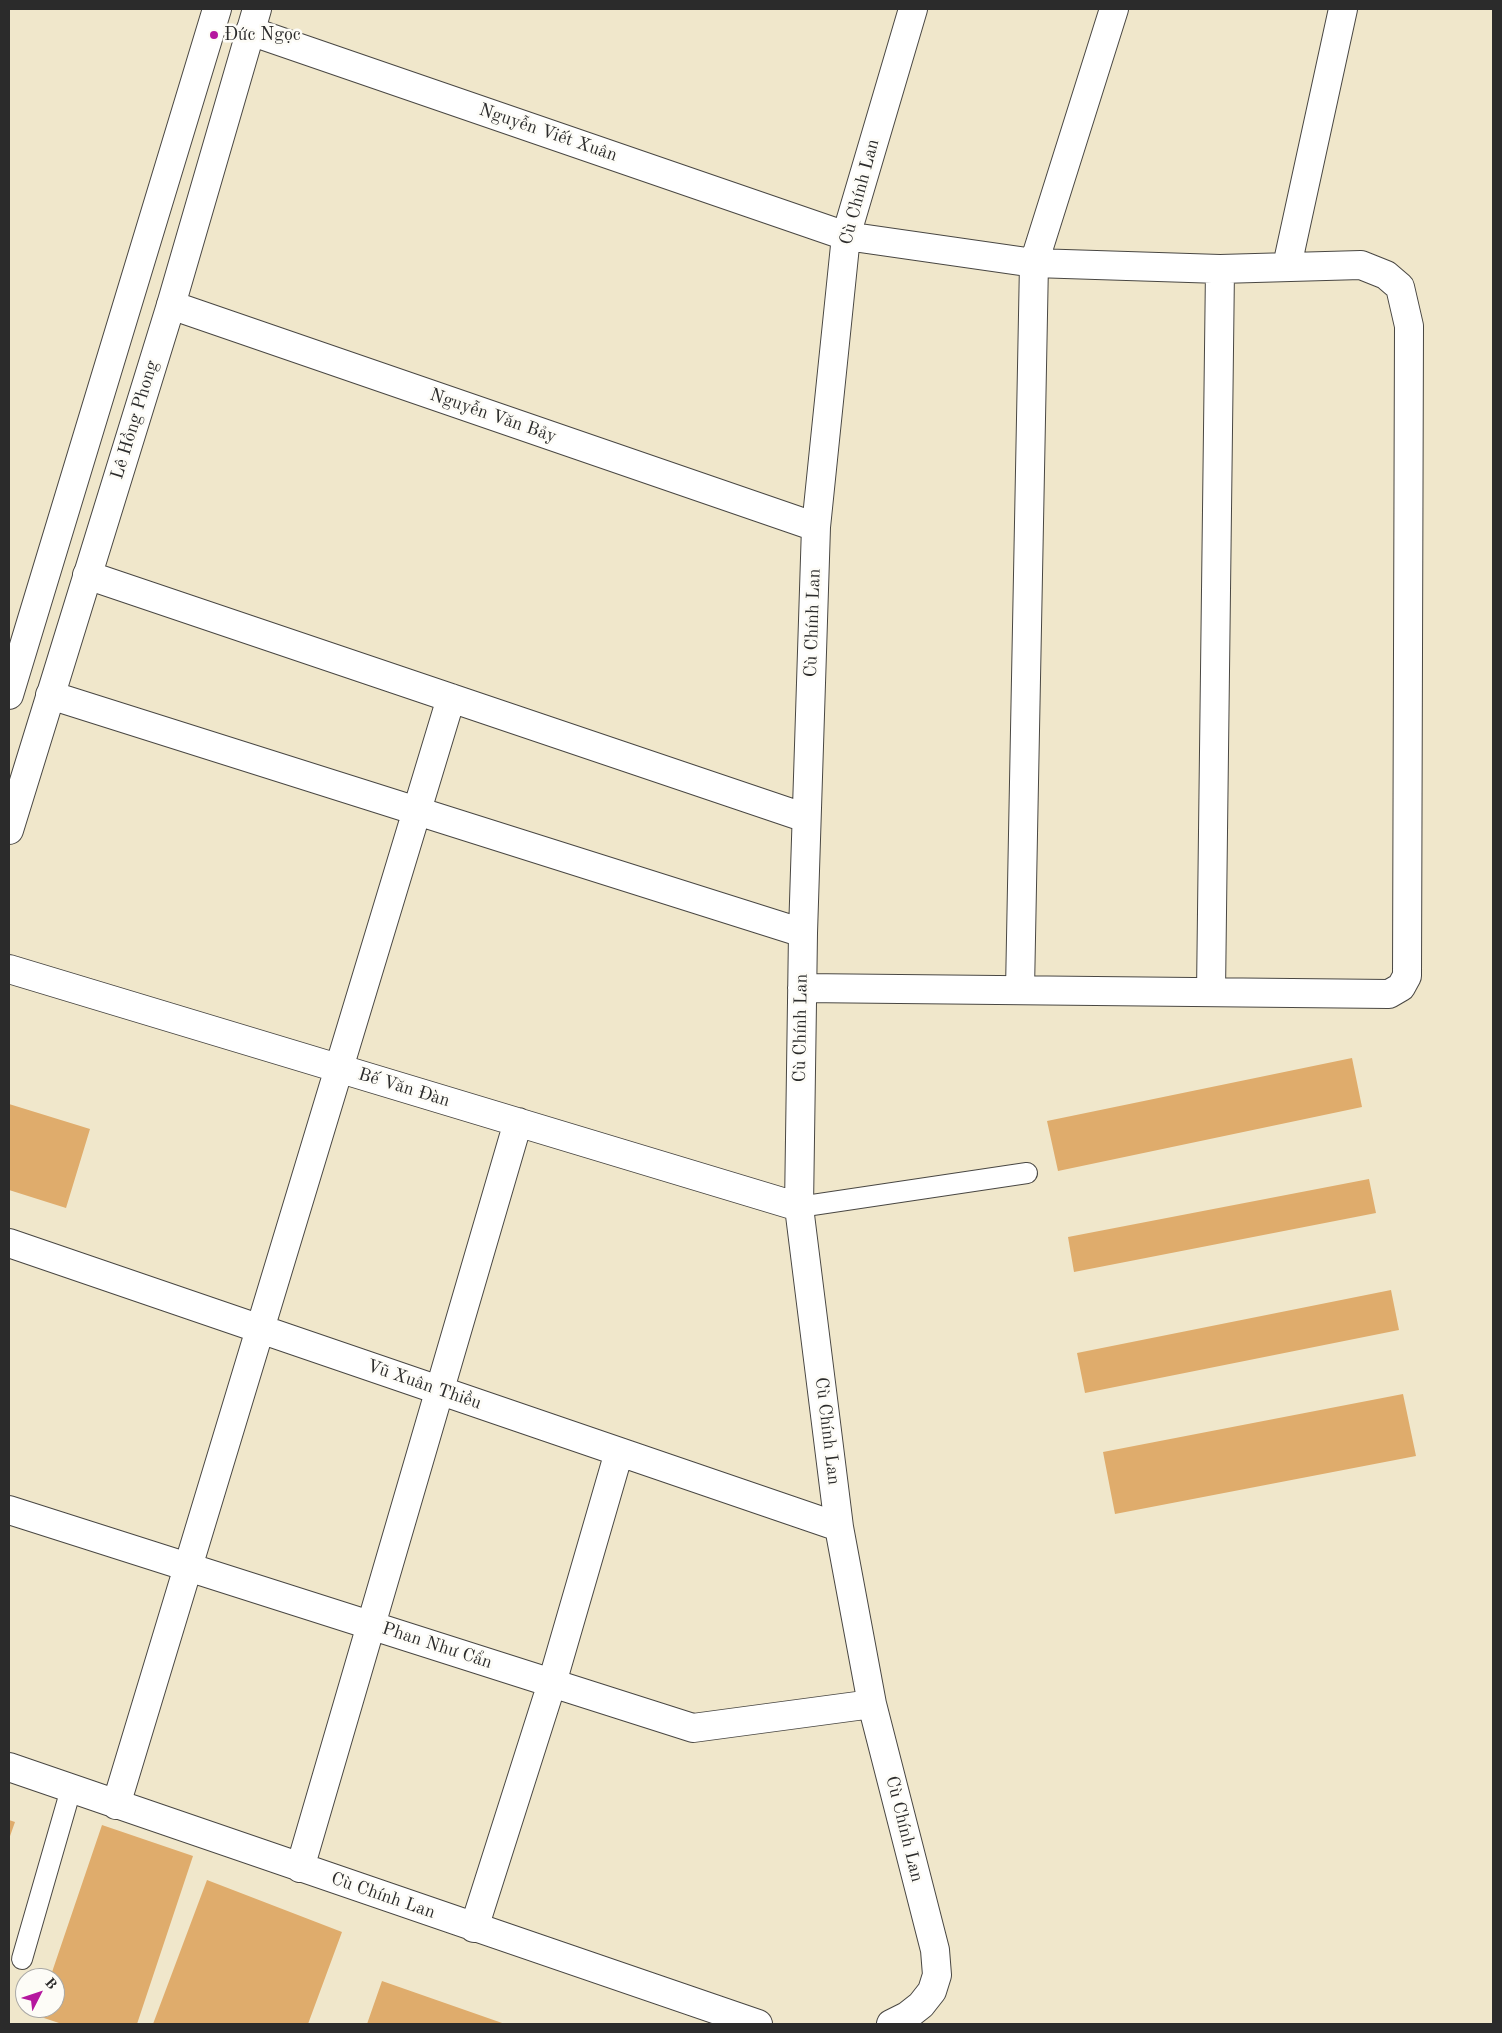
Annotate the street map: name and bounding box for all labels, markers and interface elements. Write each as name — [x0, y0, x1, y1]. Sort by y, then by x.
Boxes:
place label: Đức Ngọc — [224, 24, 301, 46]
marker: Đức Ngọc — [208, 29, 220, 41]
street label: Nguyễn Viết Xuân — [476, 99, 620, 167]
street label: Cù Chính Lan — [836, 137, 884, 247]
street label: Lê Hồng Phong — [107, 358, 163, 482]
street label: Nguyễn Văn Bảy — [427, 384, 559, 448]
street label: Cù Chính Lan — [800, 568, 826, 678]
street label: Cù Chính Lan — [789, 973, 813, 1083]
street label: Bế Văn Đàn — [356, 1064, 452, 1112]
street label: Vũ Xuân Thiều — [364, 1355, 484, 1415]
street label: Cù Chính Lan — [810, 1376, 844, 1486]
street label: Phan Như Cẩn — [379, 1618, 495, 1674]
street label: Cù Chính Lan — [880, 1774, 928, 1884]
street label: Cù Chính Lan — [328, 1868, 438, 1924]
north arrow — [15, 1968, 65, 2018]
text: B — [42, 1975, 59, 1992]

